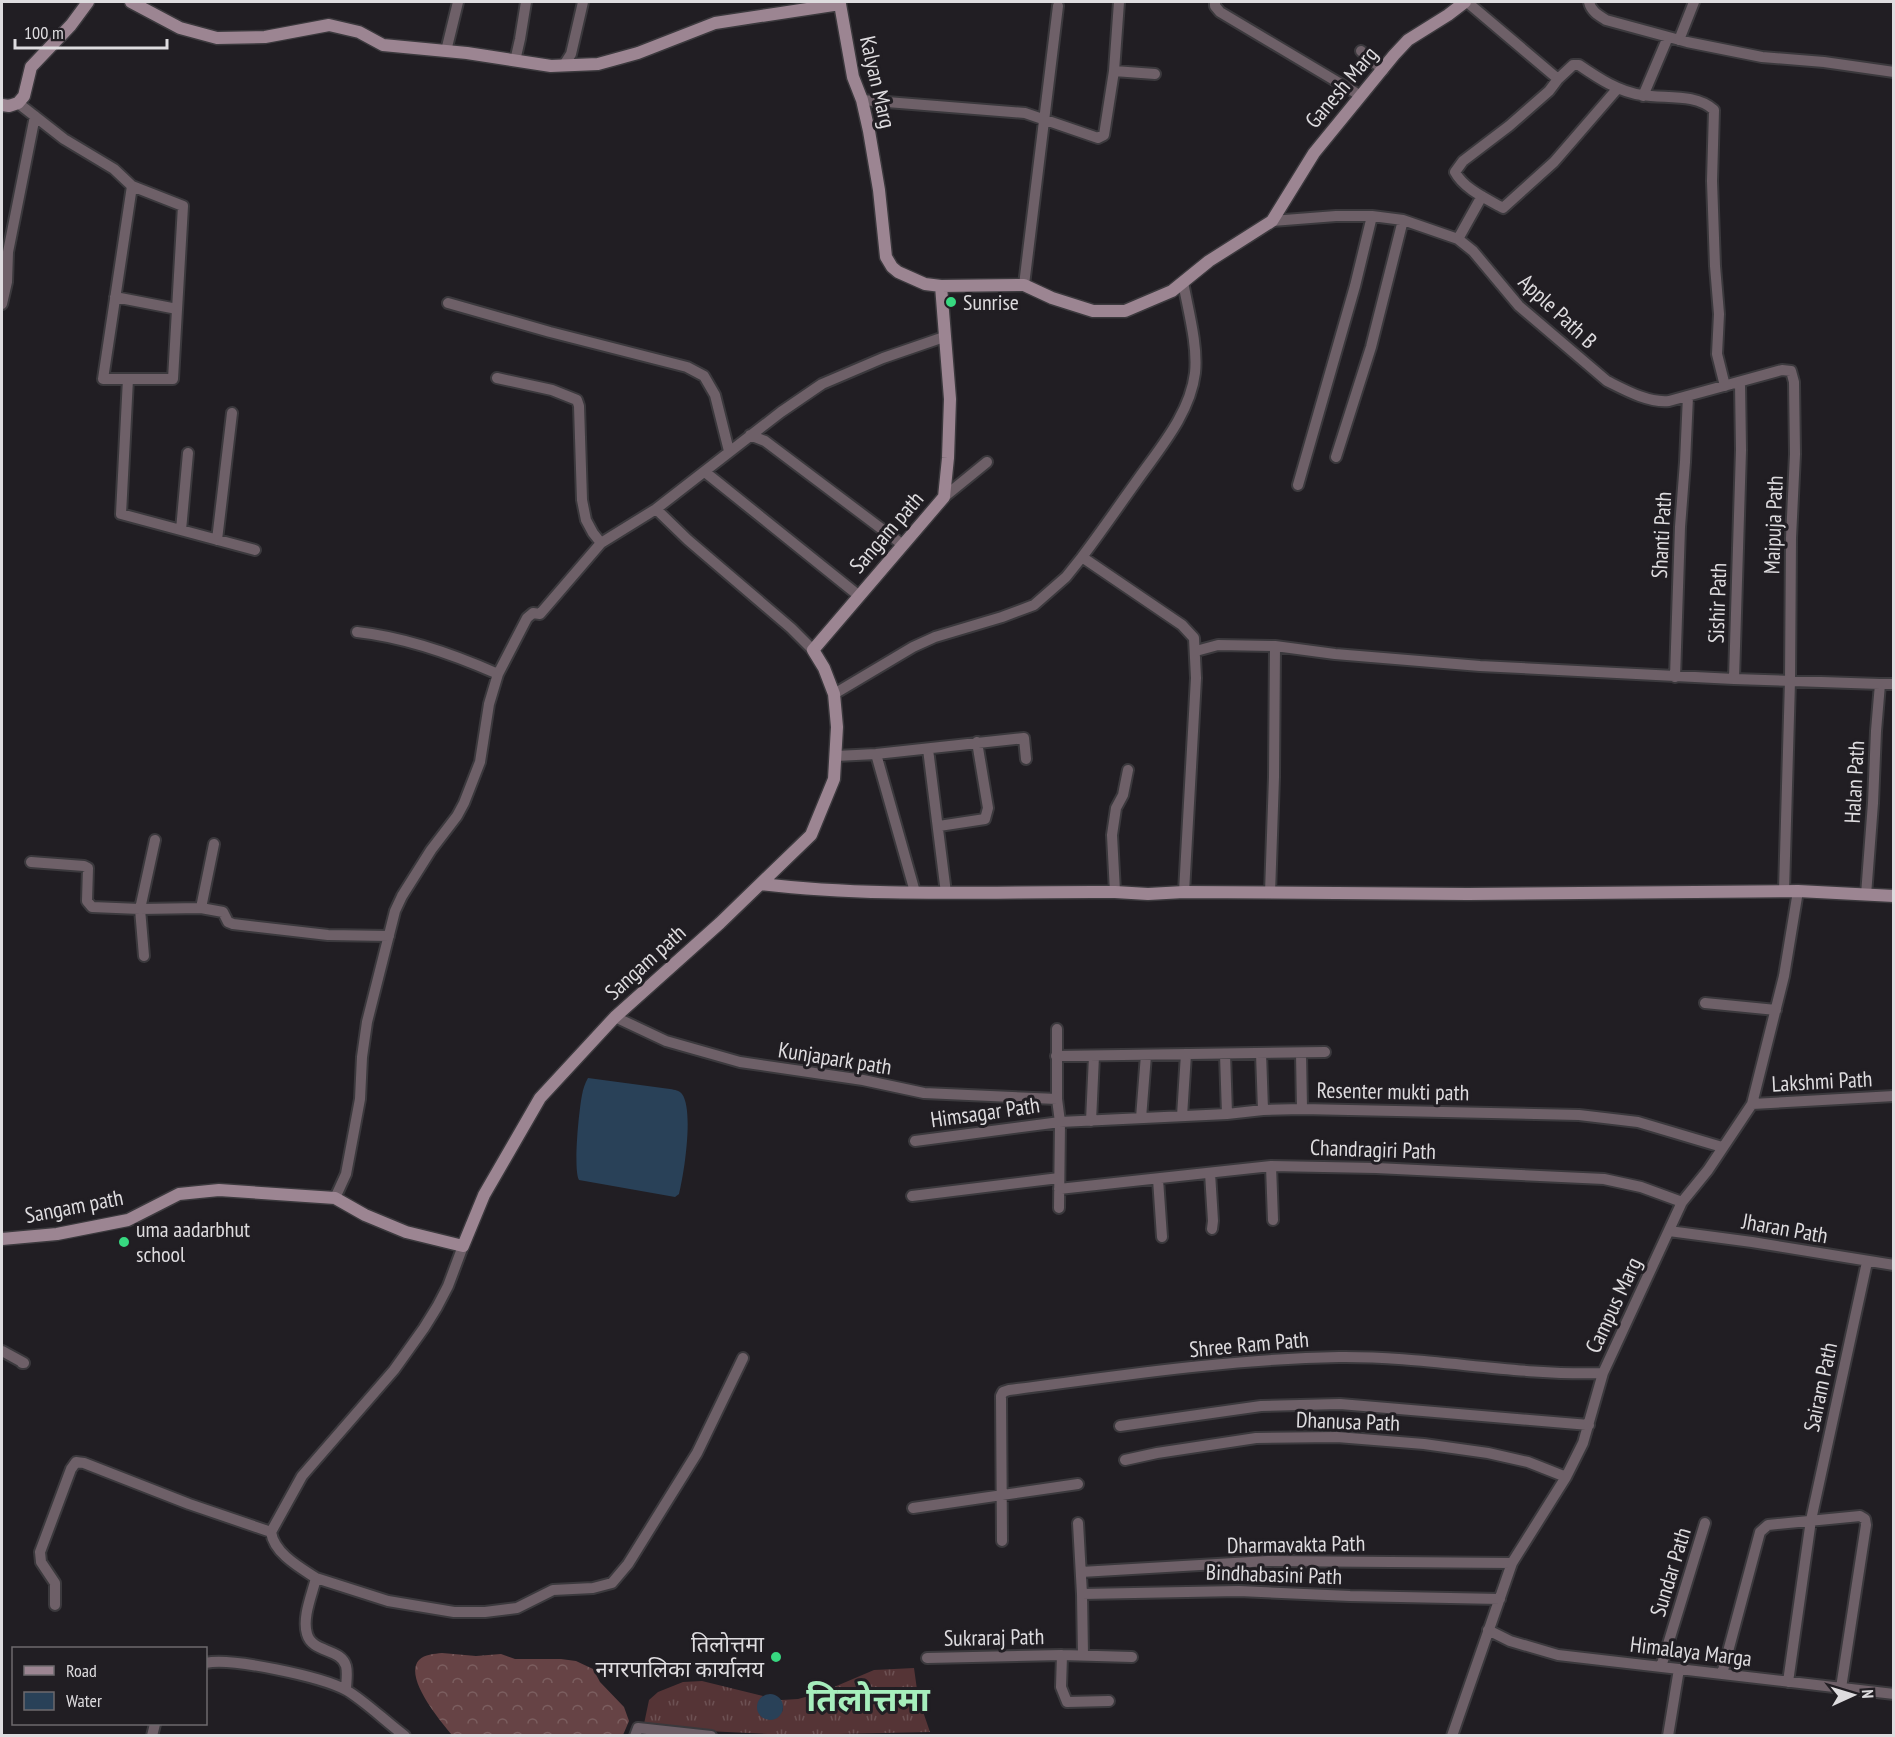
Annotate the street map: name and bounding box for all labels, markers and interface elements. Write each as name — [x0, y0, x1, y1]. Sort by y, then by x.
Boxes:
scale bar — [15, 12, 166, 50]
text: 100 m — [24, 21, 64, 44]
street label: Kalyan Marg — [854, 33, 902, 131]
street label: Ganesh Marg — [1299, 40, 1383, 134]
street label: Apple Path B — [1513, 268, 1603, 354]
place label: Sunrise — [963, 288, 1019, 316]
marker: Sunrise — [944, 295, 958, 309]
street label: Maipuja Path — [1757, 475, 1789, 575]
street label: Sangam path — [843, 485, 929, 579]
street label: Shanti Path — [1645, 491, 1677, 579]
street label: Sishir Path — [1702, 562, 1732, 644]
street label: Halan Path — [1838, 740, 1870, 824]
street label: Sangam path — [599, 918, 691, 1006]
street label: Kunjapark path — [776, 1035, 894, 1081]
street label: Lakshmi Path — [1771, 1064, 1873, 1098]
street label: Resenter mukti path — [1316, 1076, 1470, 1106]
street label: Himsagar Path — [929, 1090, 1041, 1134]
street label: Chandragiri Path — [1309, 1133, 1437, 1165]
street label: Sangam path — [23, 1183, 125, 1229]
street label: Jharan Path — [1739, 1207, 1830, 1249]
place label: uma aadarbhut school — [136, 1215, 250, 1268]
marker: uma aadarbhut school — [117, 1235, 131, 1249]
street label: Campus Marg — [1579, 1253, 1647, 1357]
street label: Shree Ram Path — [1188, 1325, 1310, 1363]
street label: Sairam Path — [1797, 1340, 1843, 1434]
street label: Dhanusa Path — [1296, 1405, 1400, 1437]
street label: Sundar Path — [1643, 1524, 1697, 1620]
street label: Dharmavakta Path — [1227, 1529, 1365, 1559]
street label: Bindhabasini Path — [1205, 1558, 1343, 1590]
street label: Sukraraj Path — [944, 1622, 1044, 1652]
place label: तिलोत्तमा नगरपालिका कार्यालय — [596, 1630, 765, 1683]
street label: Himalaya Marga — [1629, 1630, 1753, 1672]
legend — [12, 1647, 207, 1725]
marker: तिलोत्तमा नगरपालिका कार्यालय — [769, 1650, 783, 1664]
text: Road — [66, 1659, 97, 1682]
north arrow — [1823, 1665, 1883, 1725]
district label: तिलोत्तमा — [806, 1676, 931, 1720]
text: Water — [66, 1689, 102, 1712]
text: N — [1858, 1689, 1878, 1699]

